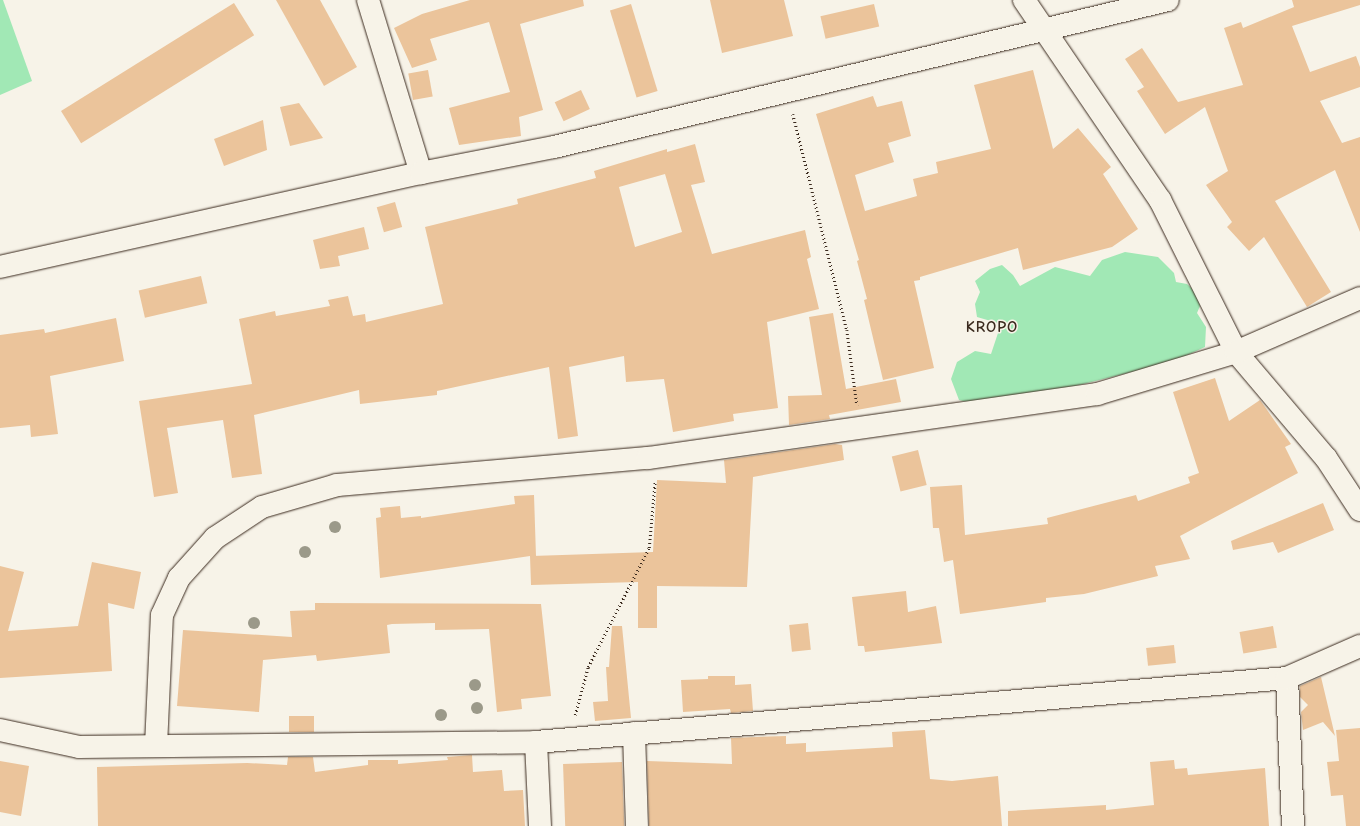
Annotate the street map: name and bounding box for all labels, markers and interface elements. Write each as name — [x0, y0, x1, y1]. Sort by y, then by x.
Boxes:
district label: KROPO — [966, 317, 1018, 337]

